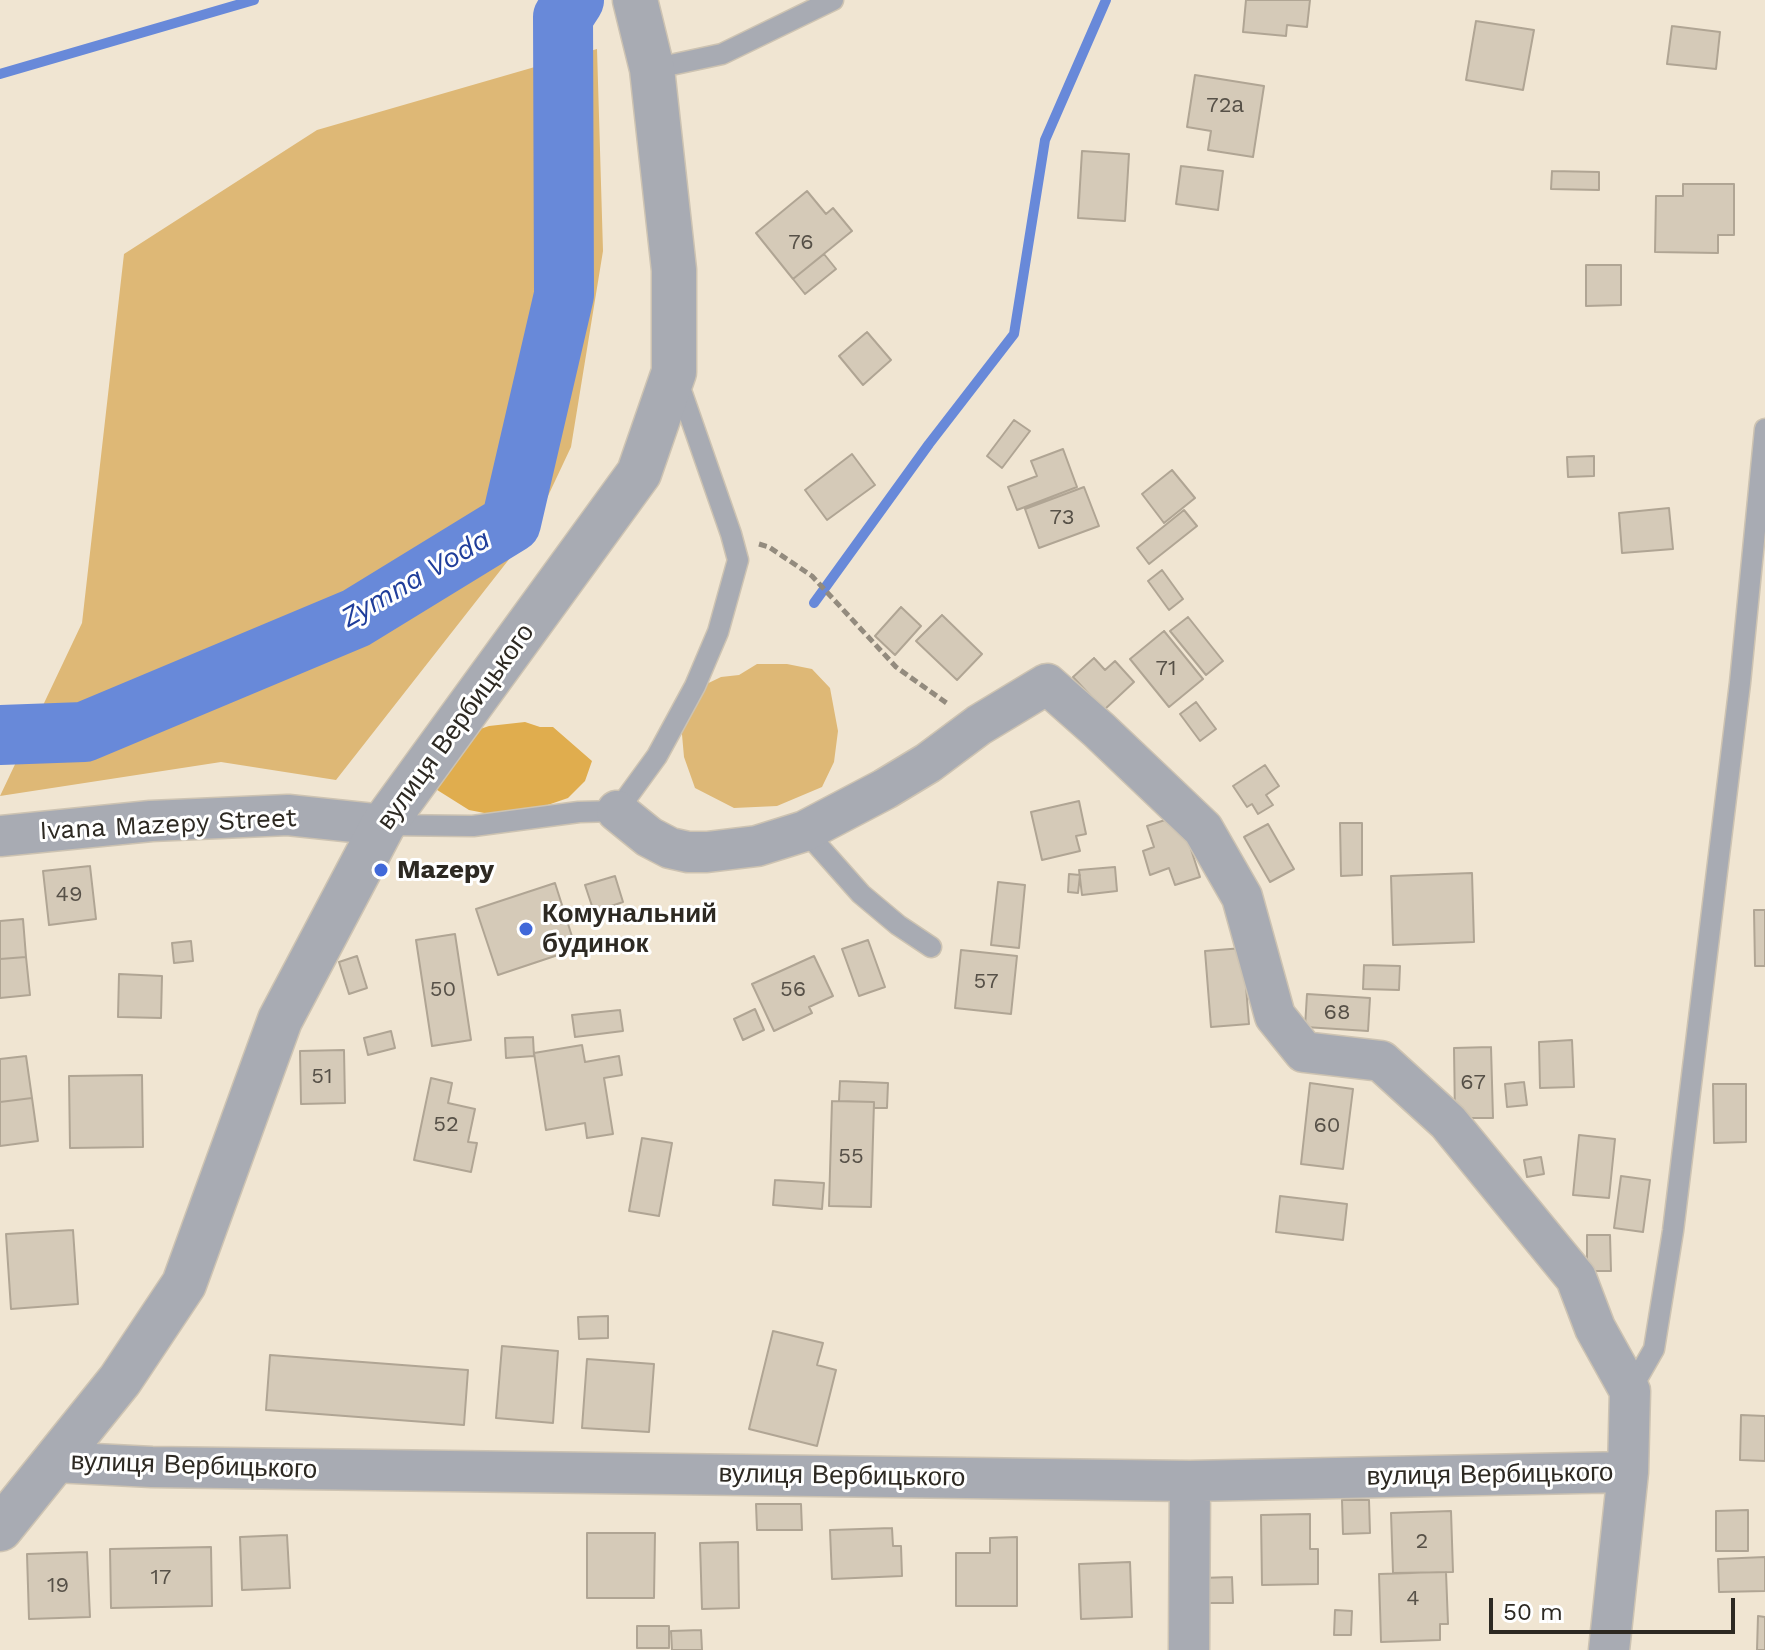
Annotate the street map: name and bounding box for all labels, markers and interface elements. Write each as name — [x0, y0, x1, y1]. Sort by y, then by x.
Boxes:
house number: 72а — [1206, 93, 1244, 119]
house number: 76 — [788, 230, 814, 256]
house number: 73 — [1049, 505, 1075, 531]
water label: Zymna Voda — [336, 523, 496, 635]
street label: вулиця Вербицького — [371, 618, 541, 836]
house number: 71 — [1156, 656, 1176, 682]
street label: Ivana Mazepy Street — [39, 803, 297, 847]
place label: Mazepy — [397, 854, 494, 886]
marker: Mazepy — [372, 861, 390, 879]
house number: 49 — [55, 882, 83, 908]
place label: Комунальний будинок — [542, 898, 717, 960]
marker: Комунальний будинок — [517, 920, 535, 938]
house number: 57 — [973, 969, 999, 995]
house number: 50 — [430, 977, 456, 1003]
house number: 56 — [780, 977, 806, 1003]
house number: 68 — [1324, 1000, 1350, 1026]
house number: 51 — [311, 1064, 333, 1090]
house number: 67 — [1460, 1070, 1486, 1096]
house number: 52 — [433, 1112, 459, 1138]
house number: 60 — [1313, 1113, 1341, 1139]
house number: 55 — [838, 1144, 864, 1170]
street label: вулиця Вербицького — [70, 1446, 318, 1486]
street label: вулиця Вербицького — [1366, 1457, 1614, 1493]
street label: вулиця Вербицького — [718, 1458, 966, 1494]
house number: 2 — [1416, 1529, 1428, 1555]
house number: 17 — [151, 1565, 171, 1591]
house number: 19 — [47, 1573, 69, 1599]
scale bar — [1493, 1582, 1739, 1632]
house number: 4 — [1406, 1586, 1420, 1612]
text: 50 m — [1503, 1598, 1563, 1626]

